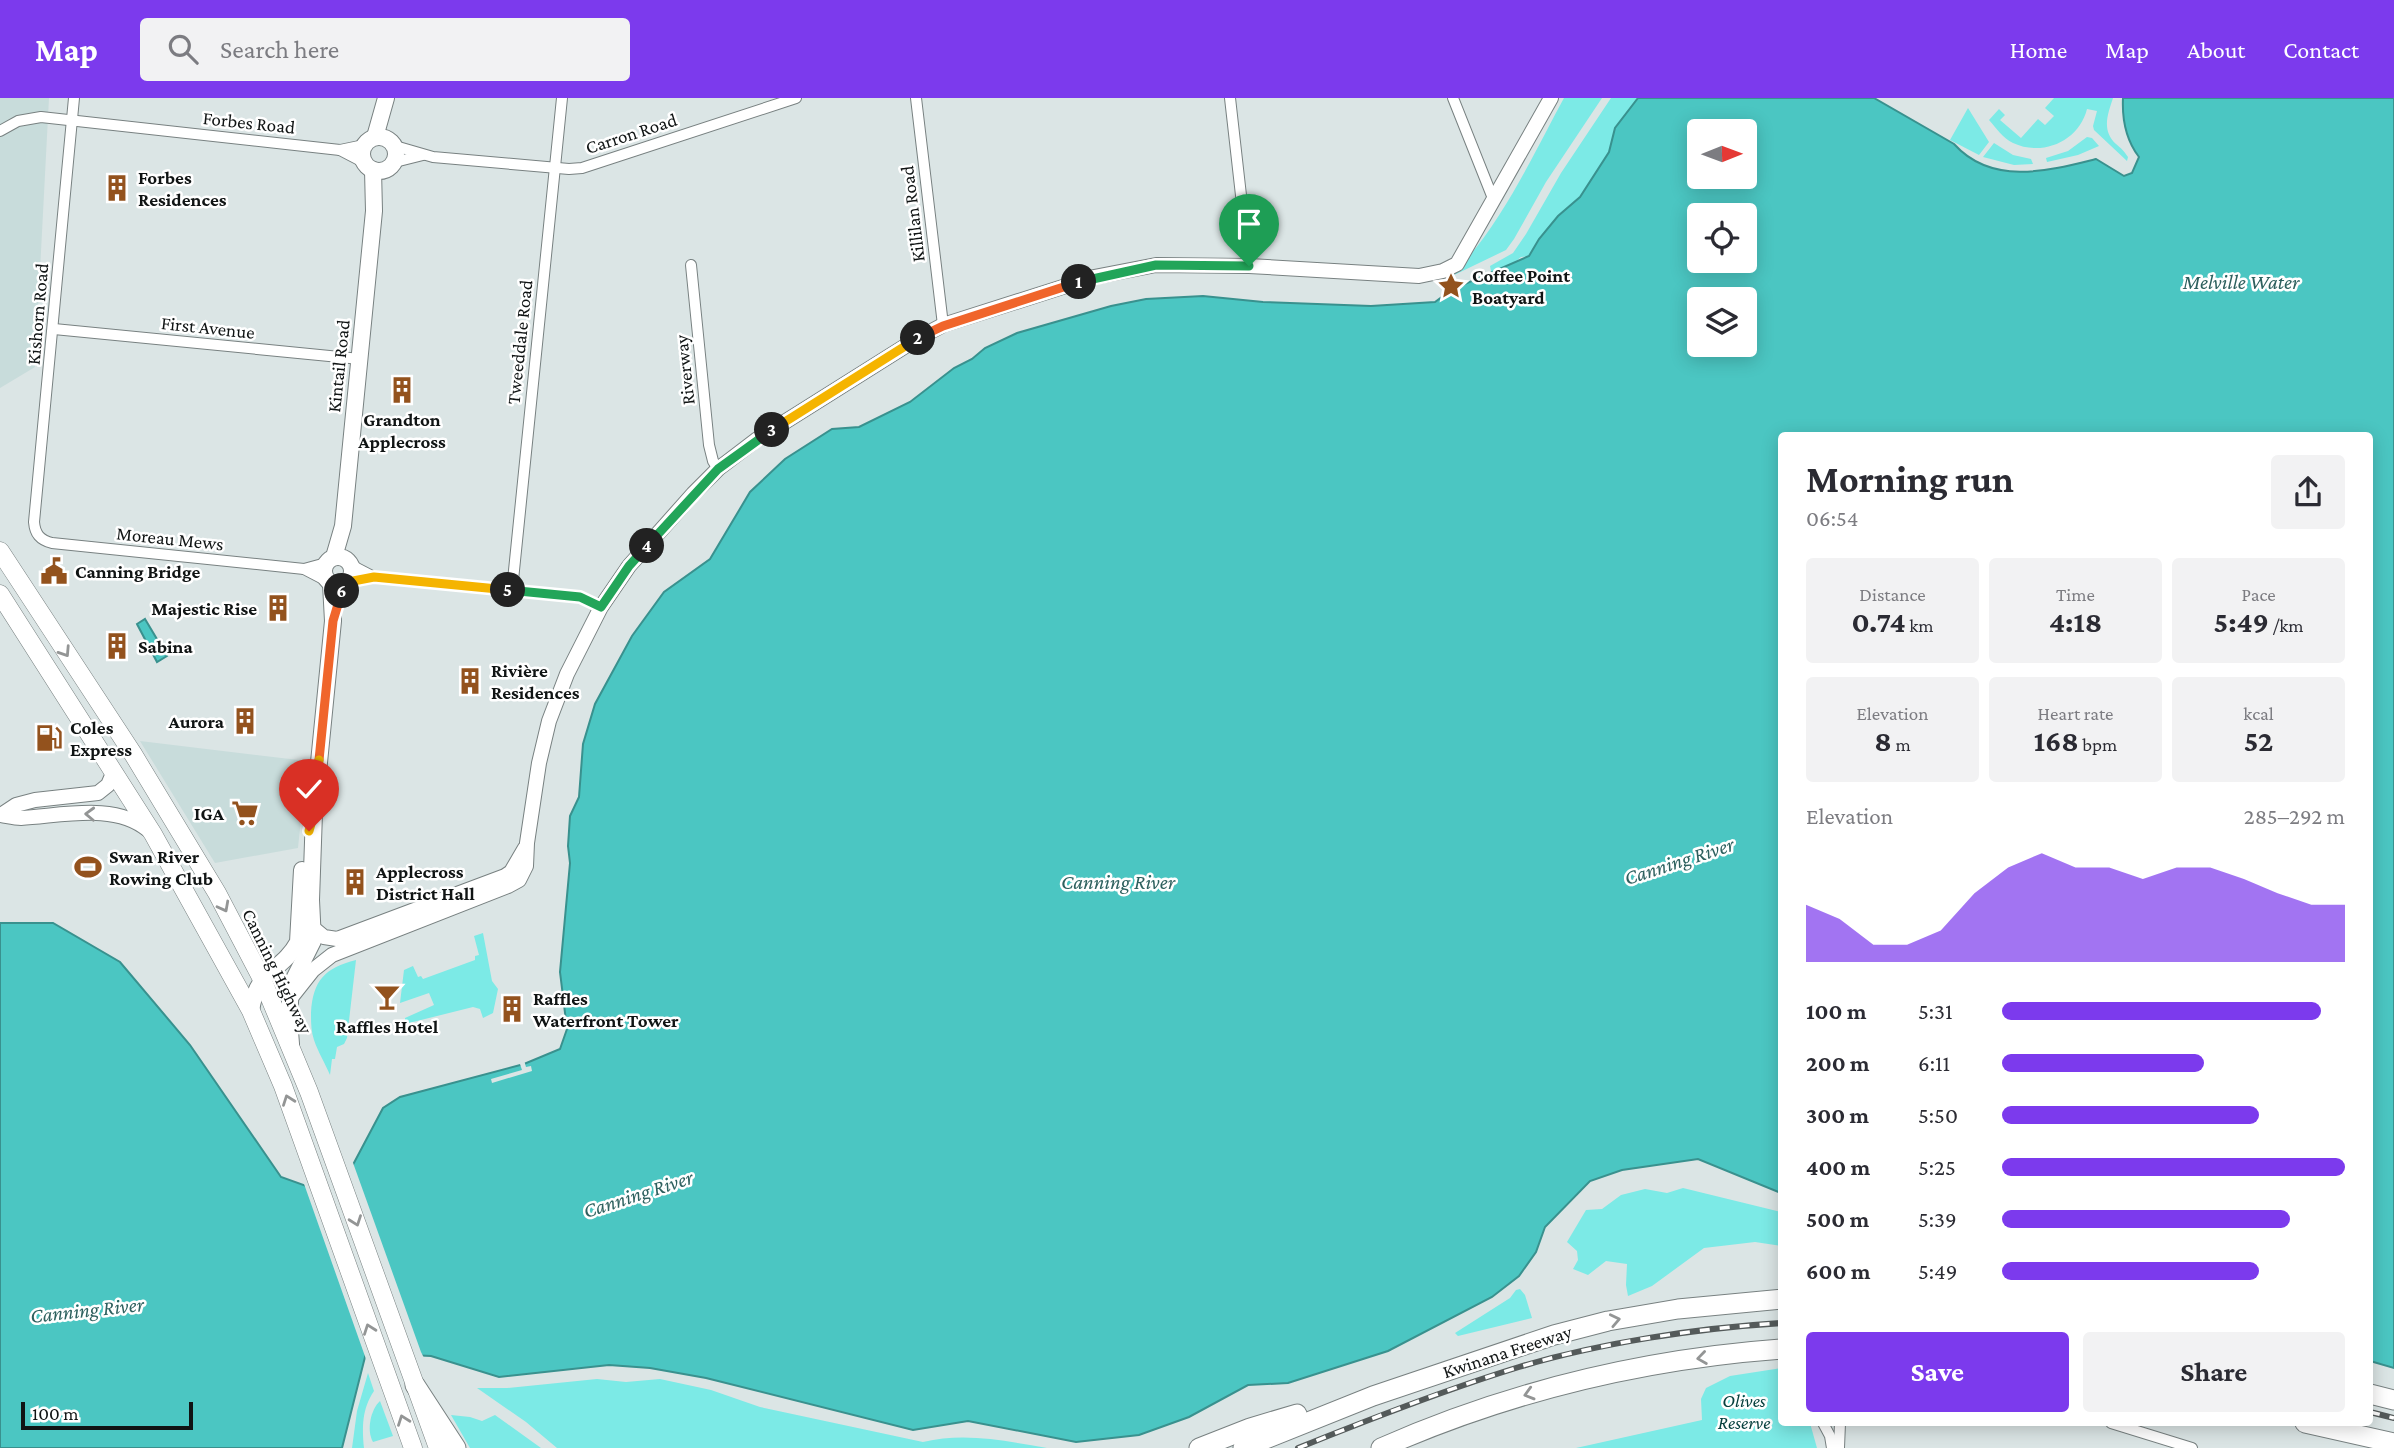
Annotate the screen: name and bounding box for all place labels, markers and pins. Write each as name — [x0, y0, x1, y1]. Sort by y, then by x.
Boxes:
place label: Forbes Residences — [138, 167, 227, 210]
building icon: Forbes Residences — [102, 173, 132, 203]
pin — [1219, 194, 1279, 266]
pin: 1 — [1062, 264, 1096, 300]
place label: Coffee Point Boatyard — [1472, 265, 1570, 308]
place icon: Coffee Point Boatyard — [1436, 271, 1466, 301]
pin: 2 — [900, 320, 936, 356]
building icon: Grandton Applecross — [387, 375, 417, 405]
place label: Grandton Applecross — [357, 409, 446, 452]
pin: 3 — [754, 412, 790, 448]
pin: 4 — [630, 528, 664, 564]
public building icon: Canning Bridge — [39, 556, 69, 586]
place label: Canning Bridge — [75, 561, 200, 582]
pin: 5 — [490, 573, 526, 608]
pin: 6 — [324, 574, 360, 608]
building icon: Majestic Rise — [263, 593, 293, 623]
place label: Majestic Rise — [151, 598, 257, 620]
building icon: Sabina — [102, 631, 132, 661]
place label: Sabina — [138, 636, 194, 657]
place label: Rivière Residences — [491, 660, 580, 703]
building icon: Rivière Residences — [455, 666, 485, 696]
building icon: Aurora — [230, 706, 260, 736]
place label: Aurora — [168, 711, 225, 732]
place label: Coles Express — [70, 717, 132, 760]
fuel station icon: Coles Express — [34, 723, 64, 753]
pin — [279, 759, 339, 831]
supermarket icon: IGA — [230, 798, 260, 828]
place label: IGA — [194, 803, 225, 824]
place label: Swan River Rowing Club — [109, 846, 213, 889]
sports icon: Swan River Rowing Club — [73, 852, 103, 882]
place label: Applecross District Hall — [375, 861, 475, 904]
building icon: Applecross District Hall — [340, 867, 370, 897]
bar icon: Raffles Hotel — [372, 982, 402, 1012]
place label: Raffles Waterfront Tower — [532, 988, 679, 1031]
building icon: Raffles Waterfront Tower — [497, 994, 527, 1024]
place label: Raffles Hotel — [336, 1016, 439, 1037]

